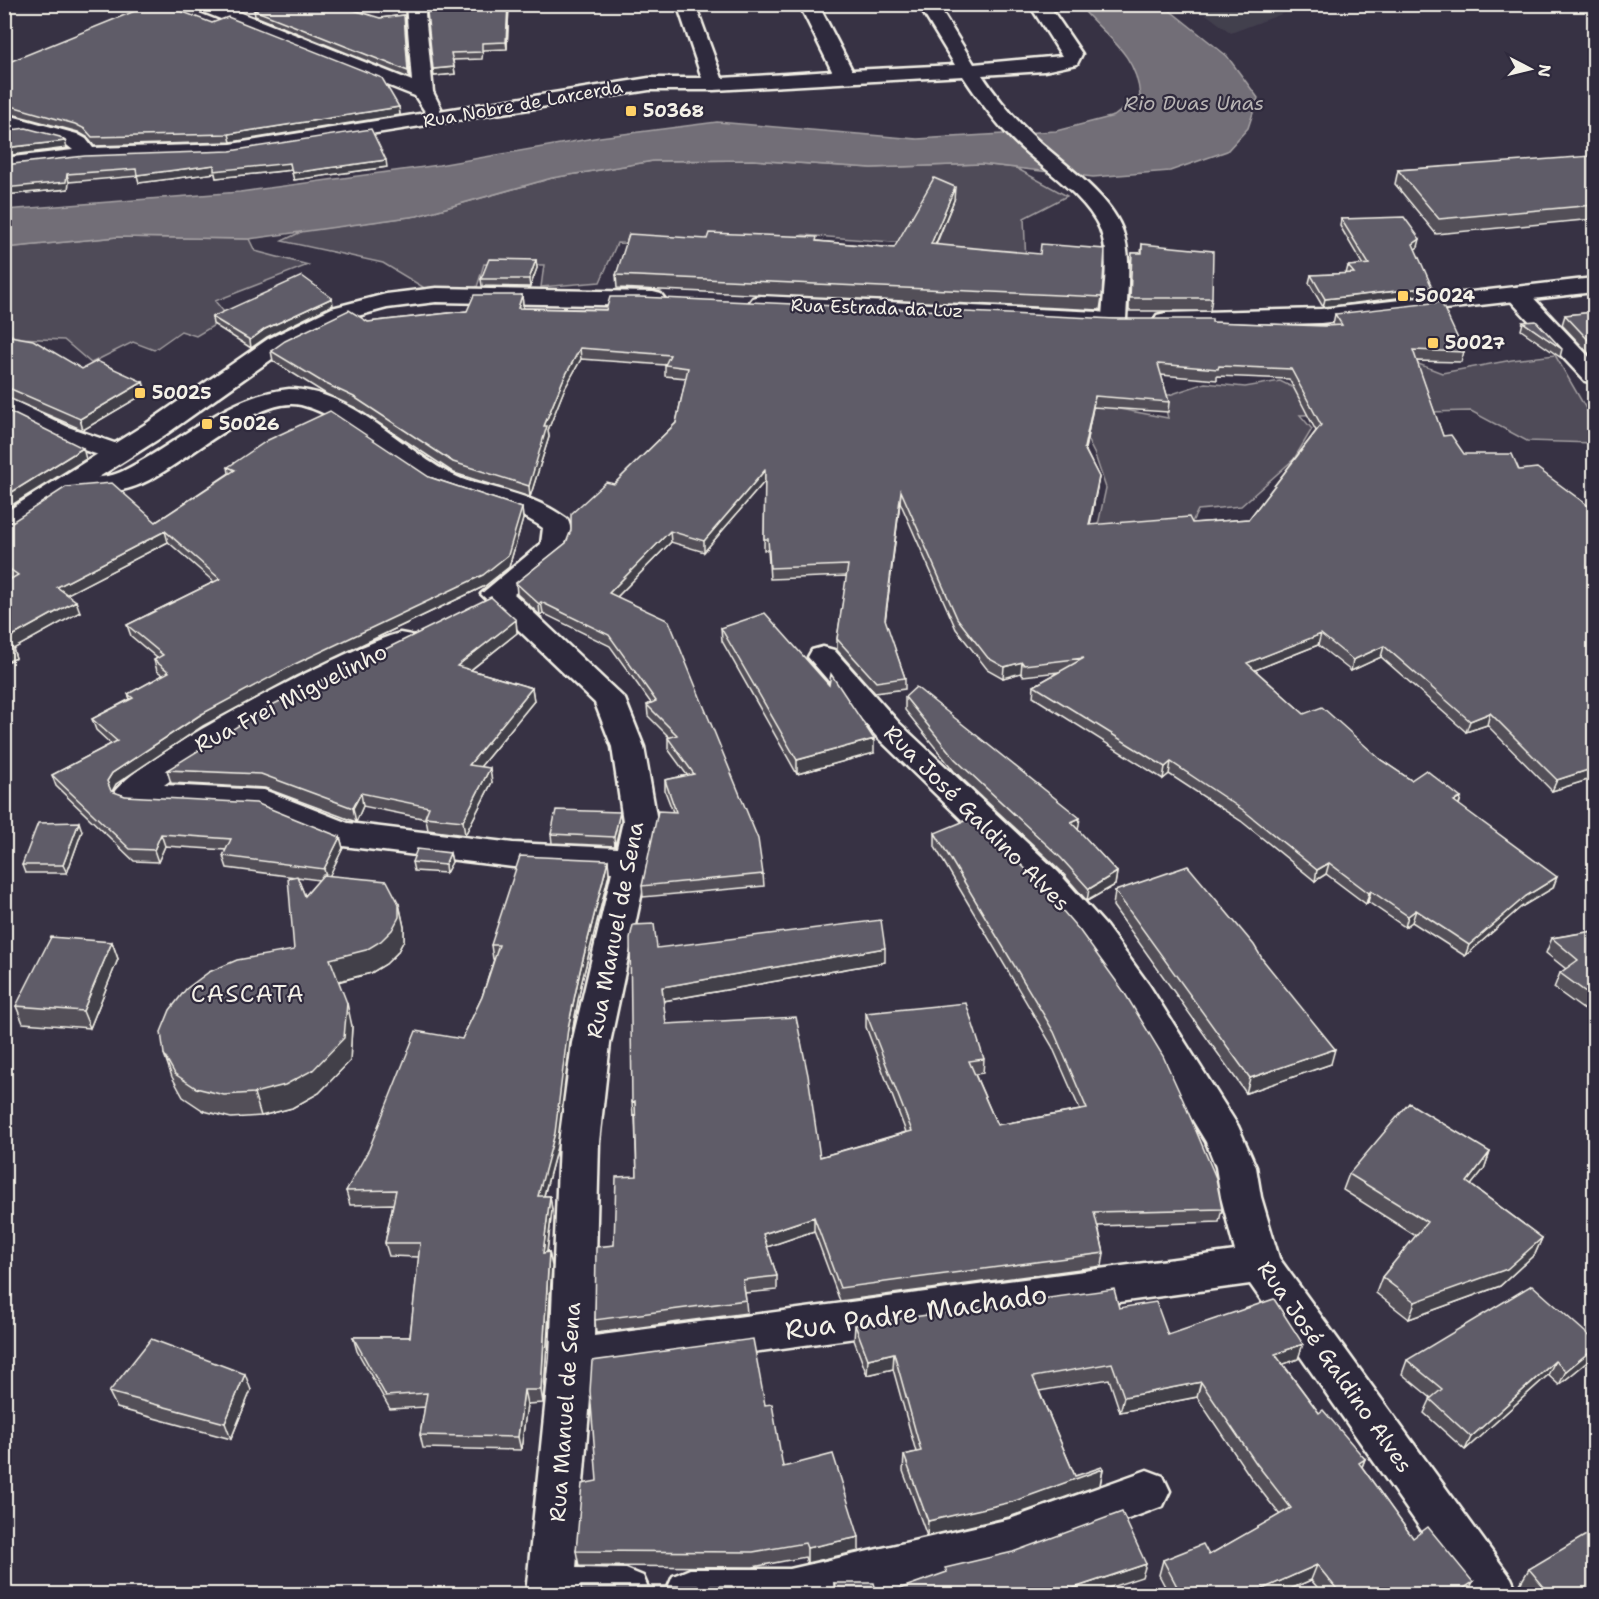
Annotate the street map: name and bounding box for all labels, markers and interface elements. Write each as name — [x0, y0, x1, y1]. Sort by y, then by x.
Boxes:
north arrow — [1500, 39, 1560, 99]
text: N — [1533, 63, 1556, 78]
street label: Rua Nobre de Larcerda — [421, 75, 625, 133]
water label: Rio Duas Unas — [1124, 90, 1264, 116]
place label: 50368 — [643, 99, 704, 123]
marker: 50368 — [624, 104, 638, 118]
place label: 50024 — [1415, 284, 1476, 308]
marker: 50024 — [1396, 289, 1410, 303]
street label: Rua Estrada da Luz — [790, 293, 964, 323]
place label: 50027 — [1445, 331, 1505, 355]
marker: 50027 — [1426, 336, 1440, 350]
place label: 50025 — [152, 381, 211, 405]
marker: 50025 — [133, 386, 147, 400]
place label: 50026 — [219, 412, 280, 436]
marker: 50026 — [200, 417, 214, 431]
street label: Rua Frei Miguelinho — [190, 637, 392, 759]
street label: Rua José Galdino Alves — [878, 719, 1076, 917]
street label: Rua Manuel de Sena — [580, 819, 650, 1041]
district label: CASCATA — [191, 978, 305, 1010]
street label: Rua José Galdino Alves — [1251, 1255, 1419, 1479]
street label: Rua Padre Machado — [782, 1275, 1050, 1349]
street label: Rua Manuel de Sena — [543, 1301, 587, 1523]

